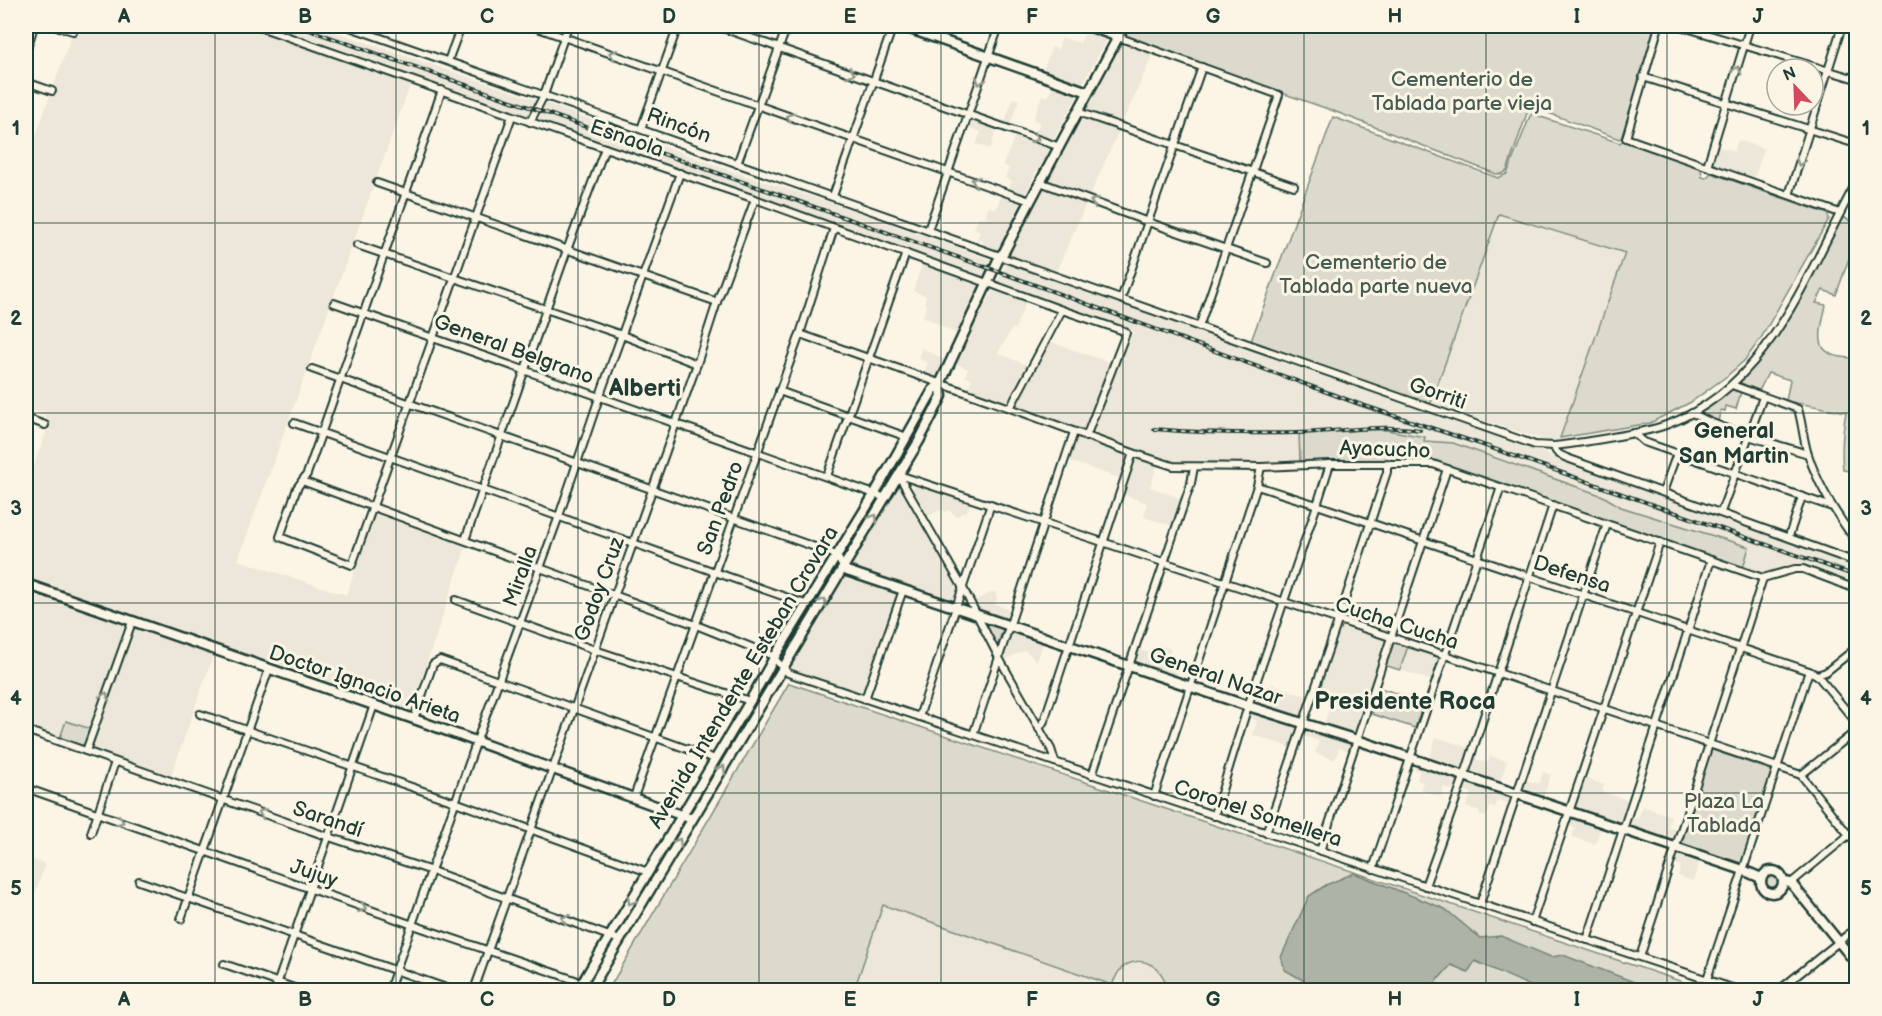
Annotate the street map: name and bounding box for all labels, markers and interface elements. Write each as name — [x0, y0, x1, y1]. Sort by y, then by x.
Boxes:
text: A — [117, 5, 131, 29]
text: B — [298, 5, 312, 29]
text: C — [480, 5, 494, 29]
text: D — [662, 5, 676, 29]
text: E — [844, 5, 857, 29]
text: F — [1026, 5, 1038, 29]
text: G — [1206, 5, 1221, 29]
text: H — [1388, 5, 1402, 29]
text: I — [1574, 5, 1580, 29]
text: J — [1753, 5, 1765, 29]
one-way arrow — [608, 49, 619, 62]
north arrow — [1765, 57, 1825, 117]
text: N — [1780, 63, 1799, 86]
one-way arrow — [845, 65, 856, 78]
one-way arrow — [1730, 65, 1742, 76]
park label: Cementerio de Tablada parte vieja — [1372, 67, 1552, 116]
one-way arrow — [975, 75, 988, 86]
street label: Rincón — [643, 102, 714, 149]
one-way arrow — [786, 112, 796, 125]
street label: Esnaola — [587, 114, 667, 163]
text: 1 — [12, 117, 20, 141]
text: 1 — [1862, 117, 1870, 141]
one-way arrow — [1029, 130, 1040, 143]
one-way arrow — [1795, 156, 1808, 167]
one-way arrow — [970, 176, 981, 189]
one-way arrow — [1089, 196, 1100, 209]
park label: Cementerio de Tablada parte nueva — [1279, 250, 1473, 299]
text: 2 — [10, 307, 22, 331]
text: 2 — [1860, 307, 1872, 331]
street label: General Belgrano — [431, 309, 597, 390]
street label: Gorriti — [1406, 372, 1470, 415]
district label: Alberti — [608, 374, 681, 403]
district label: General San Martin — [1679, 418, 1789, 470]
street label: Ayacucho — [1339, 435, 1431, 464]
street label: San Pedro — [692, 458, 749, 559]
text: 3 — [10, 497, 22, 521]
text: 3 — [1860, 497, 1872, 521]
one-way arrow — [866, 514, 878, 524]
street label: Avenida Intendente Esteban Crovara — [643, 522, 844, 833]
street label: Godoy Cruz — [569, 533, 630, 645]
street label: Miralla — [498, 542, 543, 610]
street label: Defensa — [1530, 550, 1614, 599]
street label: Cucha Cucha — [1332, 592, 1462, 655]
one-way arrow — [816, 598, 828, 608]
street label: Doctor Ignacio Arieta — [266, 640, 464, 729]
street label: General Nazar — [1146, 642, 1286, 711]
text: 4 — [10, 687, 22, 711]
district label: Presidente Roca — [1314, 687, 1496, 716]
text: 4 — [1860, 687, 1872, 711]
one-way arrow — [98, 691, 111, 702]
one-way arrow — [714, 765, 726, 775]
street label: Coronel Somellera — [1171, 774, 1345, 852]
park label: Plaza La Tablada — [1684, 789, 1764, 838]
street label: Sarandí — [289, 796, 367, 843]
one-way arrow — [257, 808, 268, 821]
one-way arrow — [114, 814, 125, 827]
one-way arrow — [671, 838, 683, 848]
street label: Jujuy — [287, 854, 341, 893]
text: 5 — [10, 877, 22, 901]
text: 5 — [1860, 877, 1872, 901]
one-way arrow — [627, 895, 638, 905]
one-way arrow — [358, 900, 368, 913]
one-way arrow — [560, 914, 571, 927]
text: A — [117, 988, 131, 1012]
text: B — [298, 988, 312, 1012]
text: C — [480, 988, 494, 1012]
text: D — [662, 988, 676, 1012]
text: E — [844, 988, 857, 1012]
text: F — [1026, 988, 1038, 1012]
text: G — [1206, 988, 1221, 1012]
text: H — [1388, 988, 1402, 1012]
text: I — [1574, 988, 1580, 1012]
text: J — [1753, 988, 1765, 1012]

